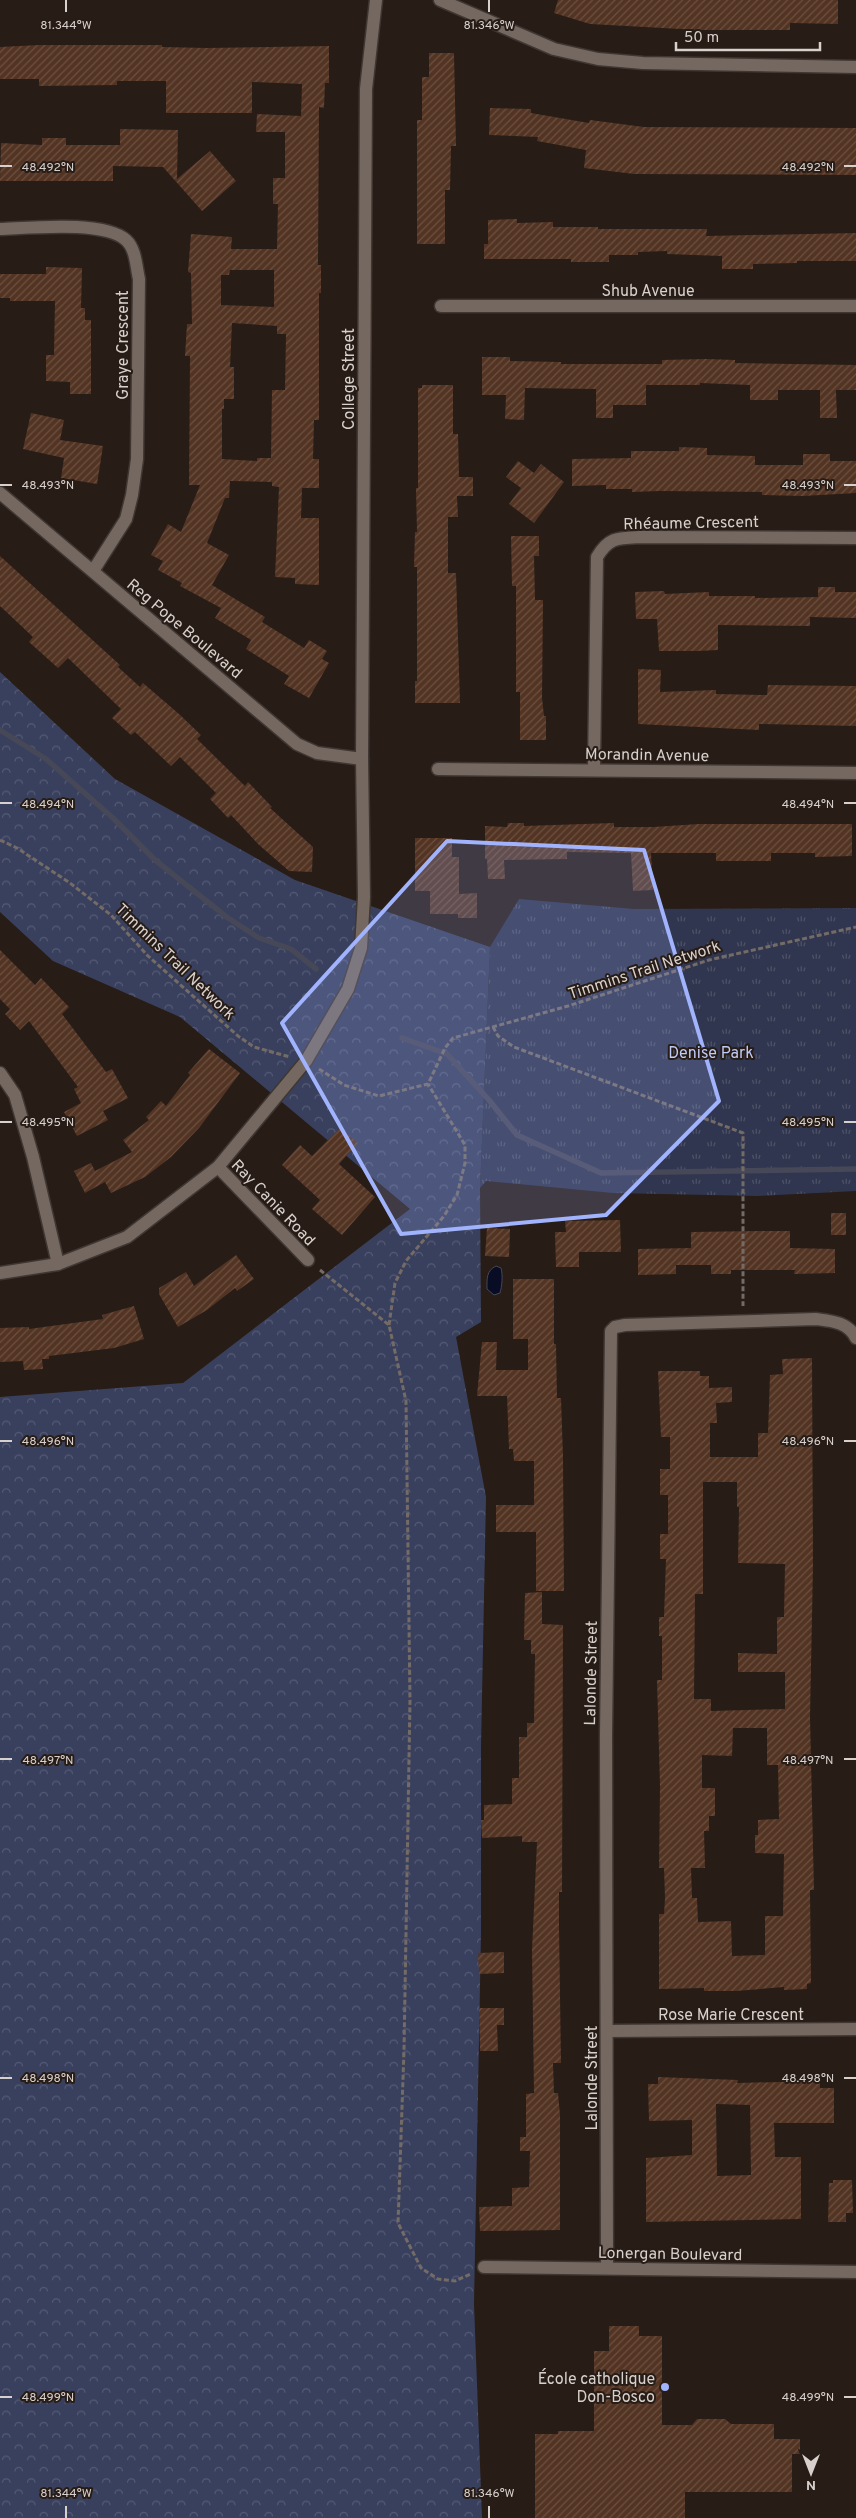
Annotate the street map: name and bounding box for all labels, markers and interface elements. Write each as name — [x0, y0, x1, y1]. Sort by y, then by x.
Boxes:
text: 81.344°W — [40, 18, 92, 34]
text: 81.346°W — [463, 18, 515, 34]
scale bar — [676, 20, 820, 52]
text: 50 m — [684, 29, 719, 48]
text: 48.492°N — [22, 160, 74, 176]
text: 48.492°N — [782, 160, 834, 176]
street label: Shub Avenue — [601, 282, 695, 302]
street label: Graye Crescent — [114, 290, 134, 400]
street label: College Street — [340, 328, 360, 430]
text: 48.493°N — [22, 478, 74, 494]
text: 48.493°N — [782, 478, 834, 494]
street label: Rhéaume Crescent — [623, 513, 759, 535]
street label: Reg Pope Boulevard — [122, 575, 246, 684]
street label: Morandin Avenue — [585, 745, 709, 767]
text: 48.494°N — [22, 797, 74, 813]
text: 48.494°N — [782, 797, 834, 813]
street label: Timmins Trail Network — [110, 900, 239, 1025]
street label: Timmins Trail Network — [566, 937, 723, 1005]
park label: Denise Park — [668, 1044, 754, 1064]
text: 48.495°N — [22, 1115, 74, 1131]
text: 48.495°N — [782, 1115, 834, 1131]
street label: Ray Canie Road — [226, 1156, 319, 1251]
text: 48.496°N — [22, 1434, 74, 1450]
text: 48.496°N — [782, 1434, 834, 1450]
street label: Lalonde Street — [581, 1620, 603, 1726]
text: 48.497°N — [22, 1753, 74, 1769]
text: 48.497°N — [782, 1753, 834, 1769]
street label: Rose Marie Crescent — [658, 2006, 804, 2026]
street label: Lalonde Street — [583, 2025, 603, 2131]
text: 48.498°N — [22, 2071, 74, 2087]
text: 48.498°N — [782, 2071, 834, 2087]
street label: Lonergan Boulevard — [598, 2244, 742, 2266]
place label: École catholique Don-Bosco — [538, 2368, 655, 2408]
marker: École catholique Don-Bosco — [659, 2381, 671, 2393]
text: 48.499°N — [22, 2390, 74, 2406]
text: 48.499°N — [782, 2390, 834, 2406]
north arrow — [786, 2448, 836, 2498]
text: N — [806, 2476, 816, 2493]
text: 81.344°W — [40, 2486, 92, 2502]
text: 81.346°W — [463, 2486, 515, 2502]

